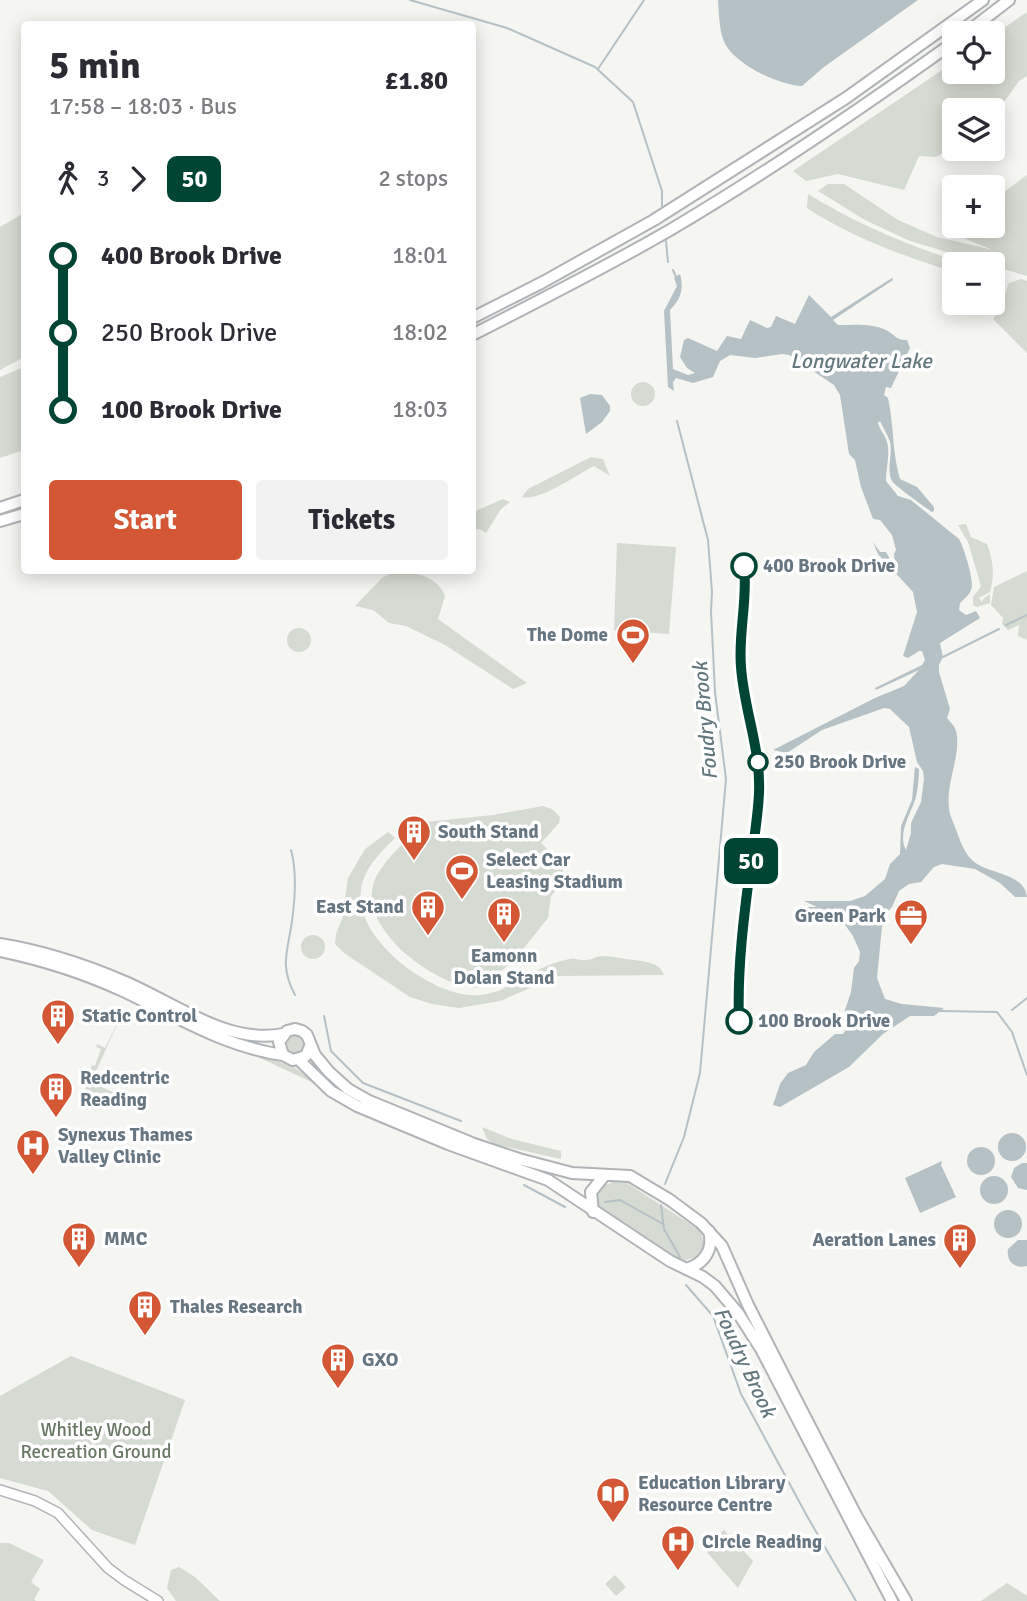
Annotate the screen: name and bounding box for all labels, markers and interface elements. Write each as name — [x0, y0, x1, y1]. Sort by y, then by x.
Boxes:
map controls — [942, 21, 1005, 315]
button: locate — [942, 21, 1005, 84]
text: 5 min — [49, 42, 141, 89]
text: £1.80 — [384, 65, 448, 97]
text: 17:58 – 18:03 · Bus — [49, 92, 237, 121]
button: layers — [942, 98, 1005, 161]
icon: walk — [49, 160, 87, 198]
icon: forward — [119, 160, 157, 198]
text: 3 — [97, 164, 109, 193]
text: 50 — [181, 164, 207, 194]
text: 2 stops — [378, 164, 448, 193]
button: + — [942, 175, 1005, 238]
text: 400 Brook Drive — [101, 240, 282, 272]
text: 18:01 — [392, 241, 448, 270]
button: − — [942, 252, 1005, 315]
text: 250 Brook Drive — [101, 317, 277, 349]
text: 18:02 — [392, 318, 448, 347]
water label: Longwater Lake — [790, 348, 933, 374]
text: 100 Brook Drive — [101, 394, 282, 426]
text: 18:03 — [392, 395, 448, 424]
button: Start — [49, 480, 242, 560]
button: Tickets — [256, 480, 448, 560]
marker: 400 Brook Drive — [731, 553, 757, 579]
place label: 400 Brook Drive — [763, 554, 895, 578]
sports icon: The Dome — [614, 616, 652, 665]
place label: The Dome — [527, 623, 608, 647]
water label: Foudry Brook — [687, 658, 723, 781]
place label: 250 Brook Drive — [774, 750, 906, 774]
marker: 250 Brook Drive — [748, 752, 768, 772]
building icon: South Stand — [395, 813, 433, 862]
place label: South Stand — [438, 820, 539, 844]
line badge: 50 — [720, 838, 782, 884]
text: 50 — [738, 846, 764, 876]
place label: Select Car Leasing Stadium — [486, 848, 623, 894]
sports icon: Select Car Leasing Stadium — [443, 852, 481, 901]
building icon: East Stand — [409, 888, 447, 937]
place label: East Stand — [316, 895, 404, 919]
building icon: Eamonn Dolan Stand — [485, 895, 523, 944]
office icon: Green Park — [892, 897, 930, 946]
place label: Green Park — [795, 904, 886, 928]
place label: Eamonn Dolan Stand — [454, 944, 555, 990]
building icon: Static Control — [39, 997, 77, 1046]
place label: Static Control — [82, 1004, 197, 1028]
marker: 100 Brook Drive — [726, 1008, 752, 1034]
place label: 100 Brook Drive — [758, 1009, 890, 1033]
place label: Redcentric Reading — [80, 1066, 169, 1112]
building icon: Redcentric Reading — [37, 1070, 75, 1119]
place label: Synexus Thames Valley Clinic — [58, 1123, 193, 1169]
hospital icon: Synexus Thames Valley Clinic — [14, 1127, 52, 1176]
building icon: MMC — [60, 1220, 98, 1269]
building icon: Aeration Lanes — [941, 1221, 979, 1270]
place label: MMC — [104, 1227, 148, 1251]
place label: Aeration Lanes — [812, 1228, 936, 1252]
building icon: Thales Research — [126, 1288, 164, 1337]
place label: Thales Research — [170, 1295, 303, 1319]
water label: Foudry Brook — [708, 1303, 783, 1424]
building icon: GXO — [319, 1341, 357, 1390]
place label: GXO — [362, 1348, 399, 1372]
park label: Whitley Wood Recreation Ground — [20, 1418, 172, 1464]
place label: Education Library Resource Centre — [638, 1471, 786, 1517]
library icon: Education Library Resource Centre — [594, 1475, 632, 1524]
hospital icon: CIrcle Reading — [659, 1523, 697, 1572]
place label: CIrcle Reading — [702, 1530, 822, 1554]

